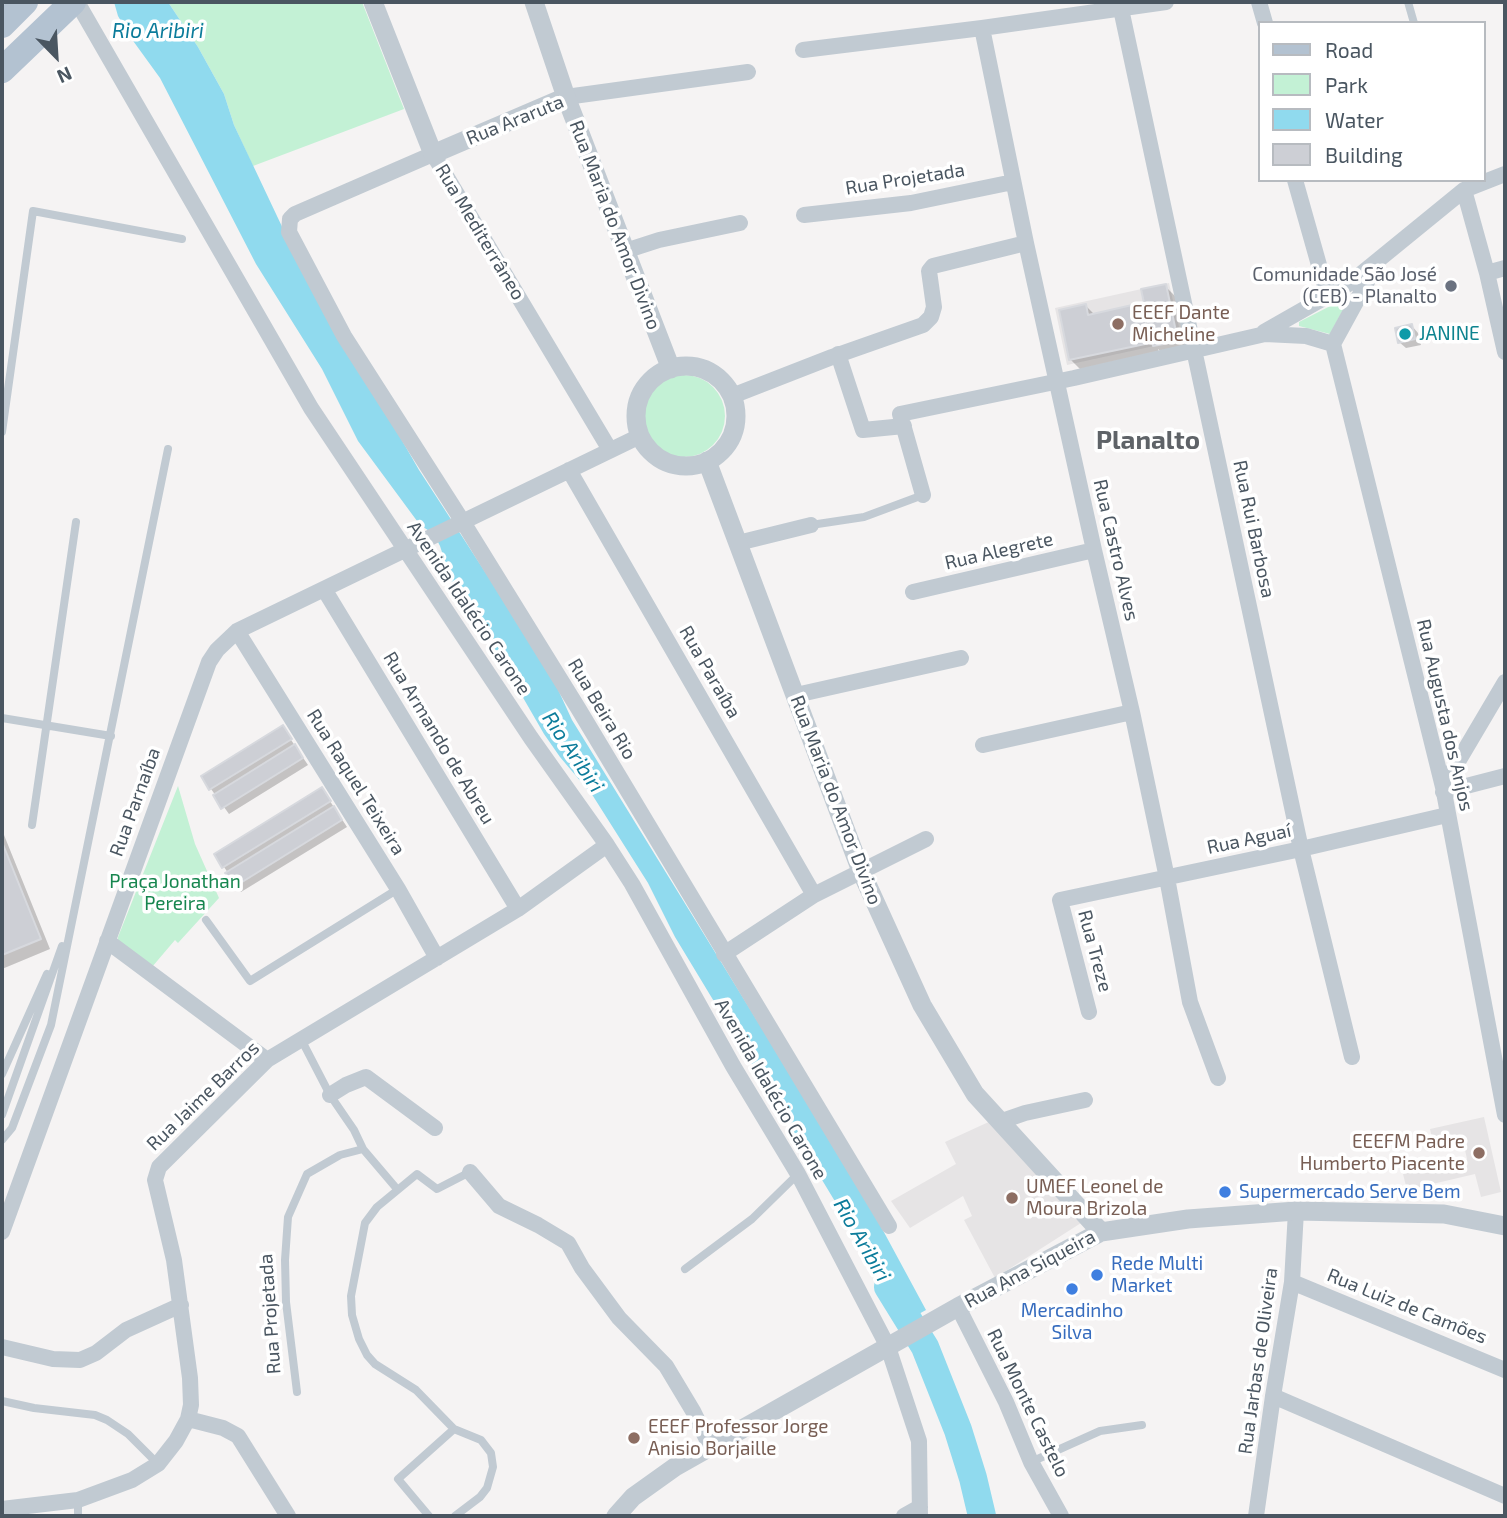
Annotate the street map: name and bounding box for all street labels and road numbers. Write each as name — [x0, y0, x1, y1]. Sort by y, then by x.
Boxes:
street label: Rua Araruta — [463, 90, 567, 150]
street label: Rua Maria do Amor Divino — [565, 117, 665, 333]
street label: Rua Projetada — [844, 158, 966, 200]
street label: Rua Mediterrâneo — [430, 160, 530, 304]
street label: Rua Rui Barbosa — [1228, 458, 1280, 600]
street label: Rua Castro Alves — [1089, 477, 1143, 623]
street label: Avenida Idalécio Carone — [402, 517, 536, 699]
street label: Rua Alegrete — [943, 527, 1055, 575]
street label: Rua Augusta dos Anjos — [1412, 617, 1478, 813]
street label: Rua Paraíba — [674, 622, 746, 722]
street label: Rua Armando de Abreu — [378, 648, 500, 828]
street label: Rua Beira Rio — [563, 654, 641, 764]
street label: Rua Maria do Amor Divino — [786, 692, 886, 908]
street label: Rua Raquel Teixeira — [302, 705, 410, 859]
street label: Rua Parnaíba — [105, 745, 165, 859]
street label: Rua Aguaí — [1205, 819, 1293, 859]
street label: Rua Treze — [1073, 907, 1117, 995]
street label: Avenida Idalécio Carone — [710, 995, 832, 1183]
street label: Rua Jaime Barros — [142, 1037, 264, 1155]
street label: Rua Ana Siqueira — [961, 1225, 1099, 1313]
street label: Rua Projetada — [254, 1253, 286, 1375]
street label: Rua Luiz de Camões — [1324, 1264, 1490, 1348]
street label: Rua Jarbas de Oliveira — [1234, 1266, 1282, 1456]
street label: Rua Monte Castelo — [982, 1325, 1074, 1481]

